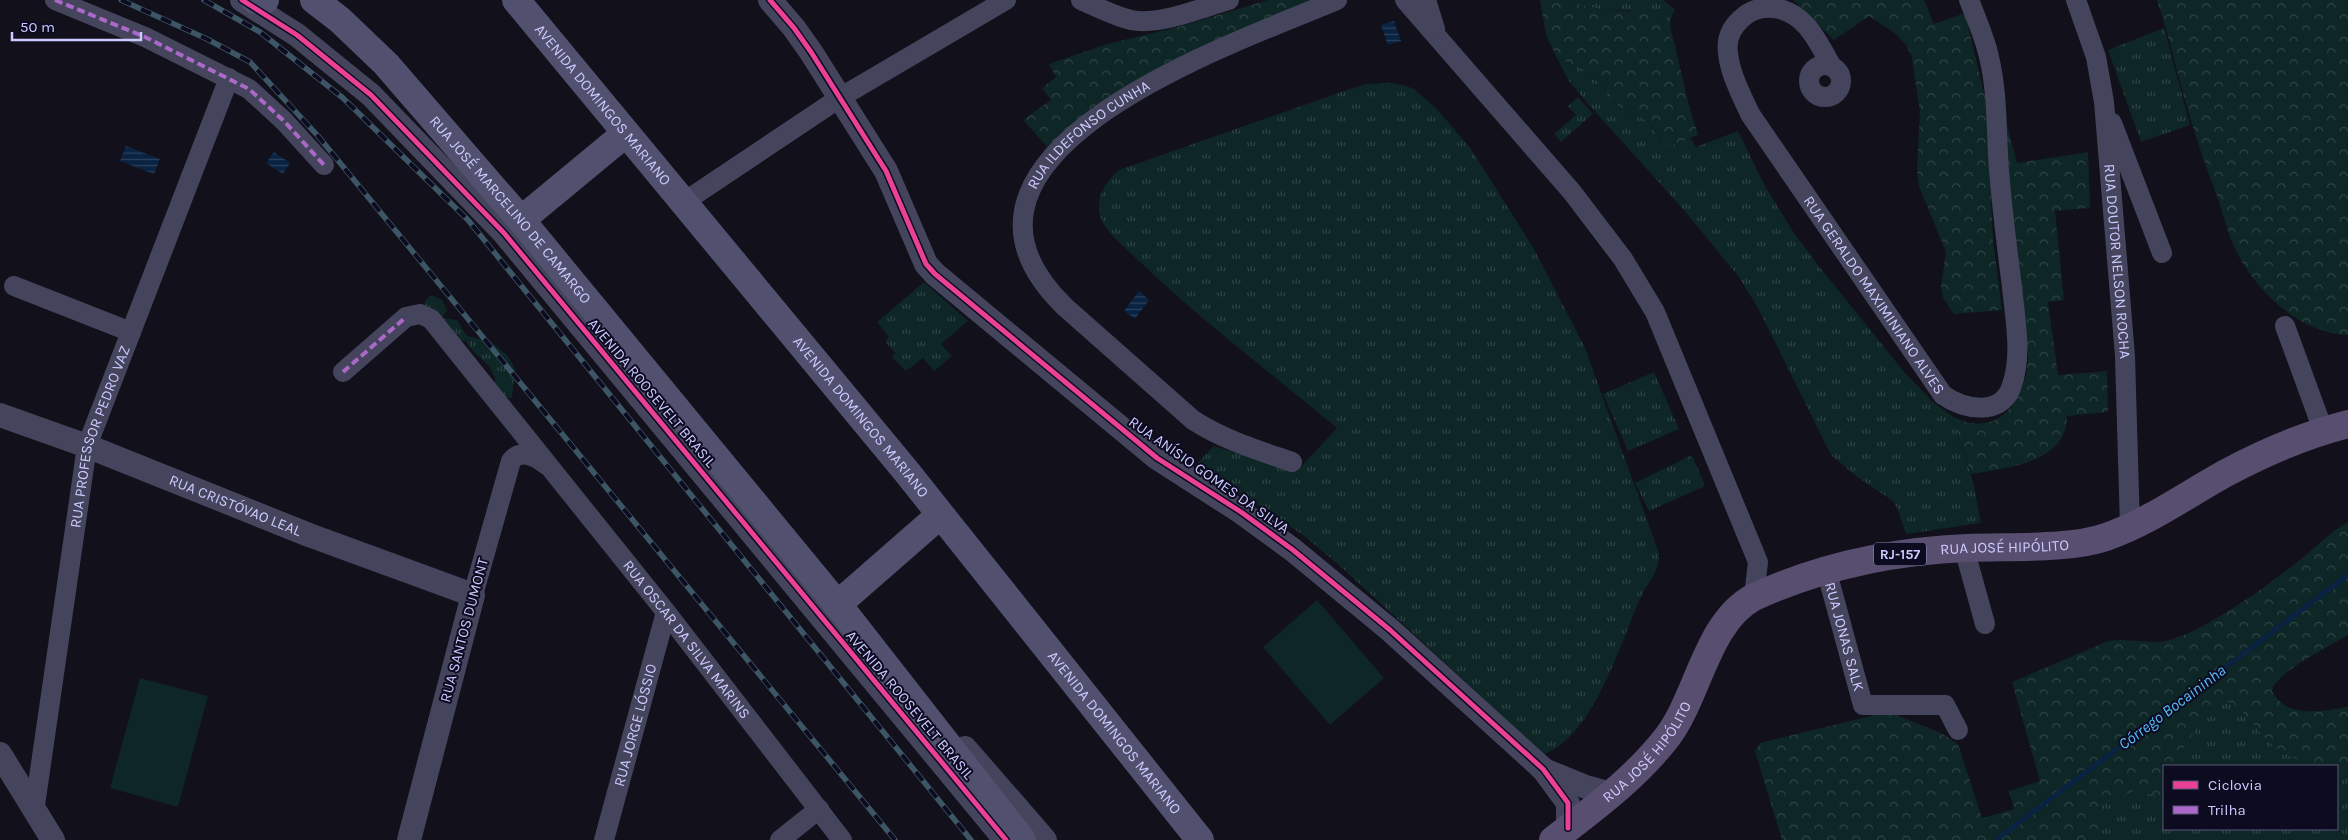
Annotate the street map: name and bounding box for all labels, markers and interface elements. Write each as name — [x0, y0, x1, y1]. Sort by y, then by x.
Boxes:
scale bar — [12, 10, 141, 42]
text: 50 m — [20, 18, 55, 36]
street label: AVENIDA DOMINGOS MARIANO — [531, 21, 675, 189]
street label: RUA ILDEFONSO CUNHA — [1023, 76, 1153, 192]
street label: RUA JOSÉ MARCELINO DE CAMARGO — [426, 112, 595, 307]
street label: RUA DOUTOR NELSON ROCHA — [2100, 163, 2134, 360]
street label: RUA GERALDO MAXIMINIANO ALVES — [1800, 192, 1949, 398]
street label: AVENIDA ROOSEVELT BRASIL — [584, 315, 720, 471]
street label: AVENIDA DOMINGOS MARIANO — [789, 332, 933, 501]
street label: RUA PROFESSOR PEDRO VAZ — [66, 343, 134, 529]
street label: RUA ANÍSIO GOMES DA SILVA — [1125, 413, 1293, 538]
street label: RUA CRISTÓVAO LEAL — [166, 471, 304, 540]
street label: RUA JOSÉ HIPÓLITO — [1940, 536, 2070, 559]
road number: RJ-157 — [1874, 542, 1926, 566]
street label: RUA SANTOS DUMONT — [436, 555, 492, 704]
street label: RUA OSCAR DA SILVA MARINS — [619, 557, 754, 722]
street label: RUA JONAS SALK — [1821, 580, 1868, 693]
street label: AVENIDA ROOSEVELT BRASIL — [842, 627, 978, 783]
street label: AVENIDA DOMINGOS MARIANO — [1044, 647, 1185, 818]
water label: Córrego Bocaininha — [2115, 660, 2229, 754]
street label: RUA JORGE LÓSSIO — [610, 662, 661, 789]
street label: RUA JOSÉ HIPÓLITO — [1599, 698, 1695, 806]
legend — [2163, 765, 2338, 830]
text: Ciclovia — [2208, 776, 2262, 794]
text: Trilha — [2208, 801, 2246, 819]

